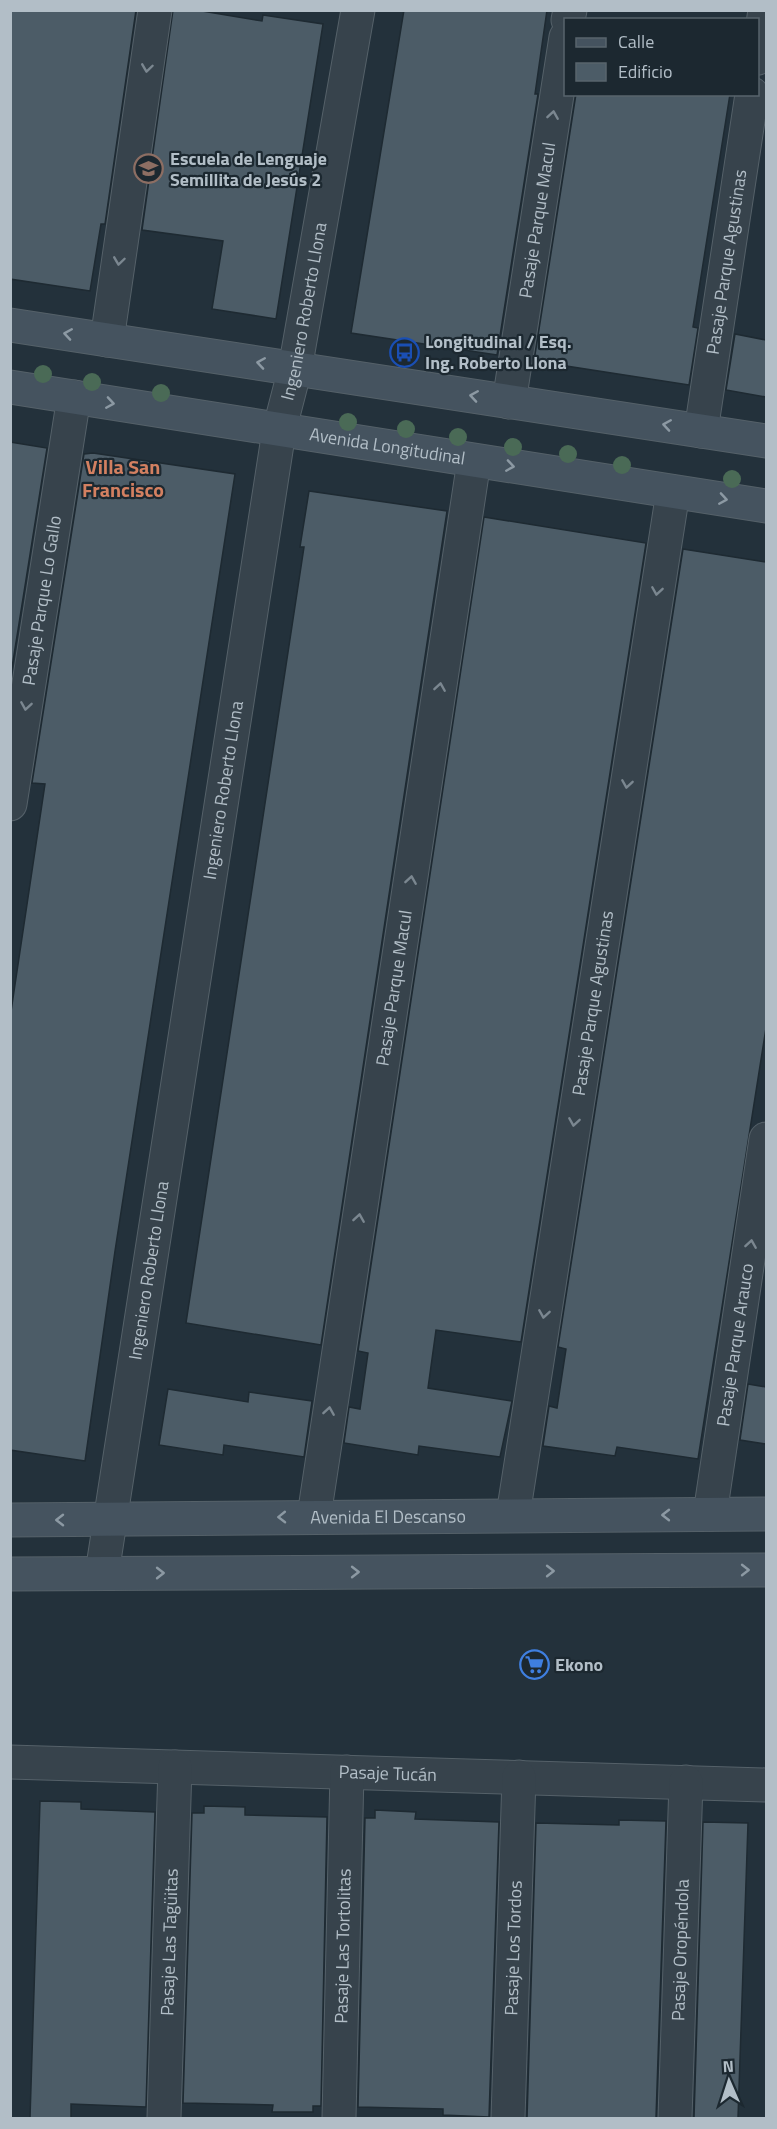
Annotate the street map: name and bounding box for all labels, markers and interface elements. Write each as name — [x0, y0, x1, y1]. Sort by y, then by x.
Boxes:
legend — [564, 18, 759, 96]
text: Calle — [618, 28, 654, 55]
text: Edificio — [618, 58, 672, 85]
one-way arrow — [141, 64, 153, 73]
one-way arrow — [547, 111, 559, 120]
street label: Pasaje Parque Macul — [511, 140, 562, 300]
place label: Escuela de Lenguaje Semillita de Jesús 2 — [170, 145, 327, 193]
school or university icon: Escuela de Lenguaje Semillita de Jesús 2 — [133, 153, 165, 185]
street label: Pasaje Parque Agustinas — [699, 167, 753, 356]
street label: Ingeniero Roberto Llona — [273, 220, 334, 403]
one-way arrow — [114, 257, 126, 266]
one-way arrow — [63, 328, 73, 341]
place label: Longitudinal / Esq. Ing. Roberto Llona — [425, 328, 571, 376]
bus stop icon: Longitudinal / Esq. Ing. Roberto Llona — [388, 336, 420, 368]
one-way arrow — [256, 358, 265, 370]
one-way arrow — [470, 391, 479, 403]
one-way arrow — [105, 396, 114, 408]
street label: Avenida Longitudinal — [308, 420, 467, 471]
one-way arrow — [663, 420, 672, 432]
district label: Villa San Francisco — [82, 451, 164, 505]
one-way arrow — [505, 460, 514, 472]
one-way arrow — [719, 493, 728, 505]
street label: Pasaje Parque Lo Gallo — [15, 513, 68, 687]
one-way arrow — [651, 587, 663, 596]
one-way arrow — [434, 683, 446, 692]
street label: Ingeniero Roberto Llona — [196, 699, 250, 882]
one-way arrow — [20, 701, 32, 710]
one-way arrow — [621, 779, 633, 789]
one-way arrow — [404, 875, 416, 885]
street label: Pasaje Parque Macul — [368, 908, 419, 1068]
street label: Pasaje Parque Agustinas — [565, 909, 620, 1098]
one-way arrow — [568, 1117, 580, 1126]
street label: Ingeniero Roberto Llona — [121, 1179, 176, 1362]
one-way arrow — [352, 1213, 364, 1223]
one-way arrow — [744, 1239, 756, 1248]
street label: Pasaje Parque Arauco — [709, 1261, 760, 1428]
one-way arrow — [538, 1310, 550, 1319]
one-way arrow — [323, 1406, 335, 1415]
street label: Avenida El Descanso — [310, 1502, 466, 1531]
one-way arrow — [662, 1509, 671, 1521]
one-way arrow — [278, 1510, 287, 1523]
one-way arrow — [56, 1514, 65, 1526]
one-way arrow — [741, 1564, 750, 1576]
one-way arrow — [546, 1565, 555, 1577]
one-way arrow — [351, 1566, 360, 1578]
one-way arrow — [156, 1567, 165, 1579]
supermarket icon: Ekono — [518, 1649, 550, 1681]
place label: Ekono — [555, 1651, 603, 1678]
street label: Pasaje Tucán — [338, 1758, 437, 1788]
street label: Pasaje Las Tagüitas — [153, 1868, 185, 2016]
street label: Pasaje Las Tortolitas — [327, 1868, 358, 2024]
street label: Pasaje Oropéndola — [664, 1879, 696, 2021]
street label: Pasaje Los Tordos — [497, 1880, 529, 2016]
north arrow — [699, 2051, 759, 2111]
text: N — [722, 2054, 734, 2078]

